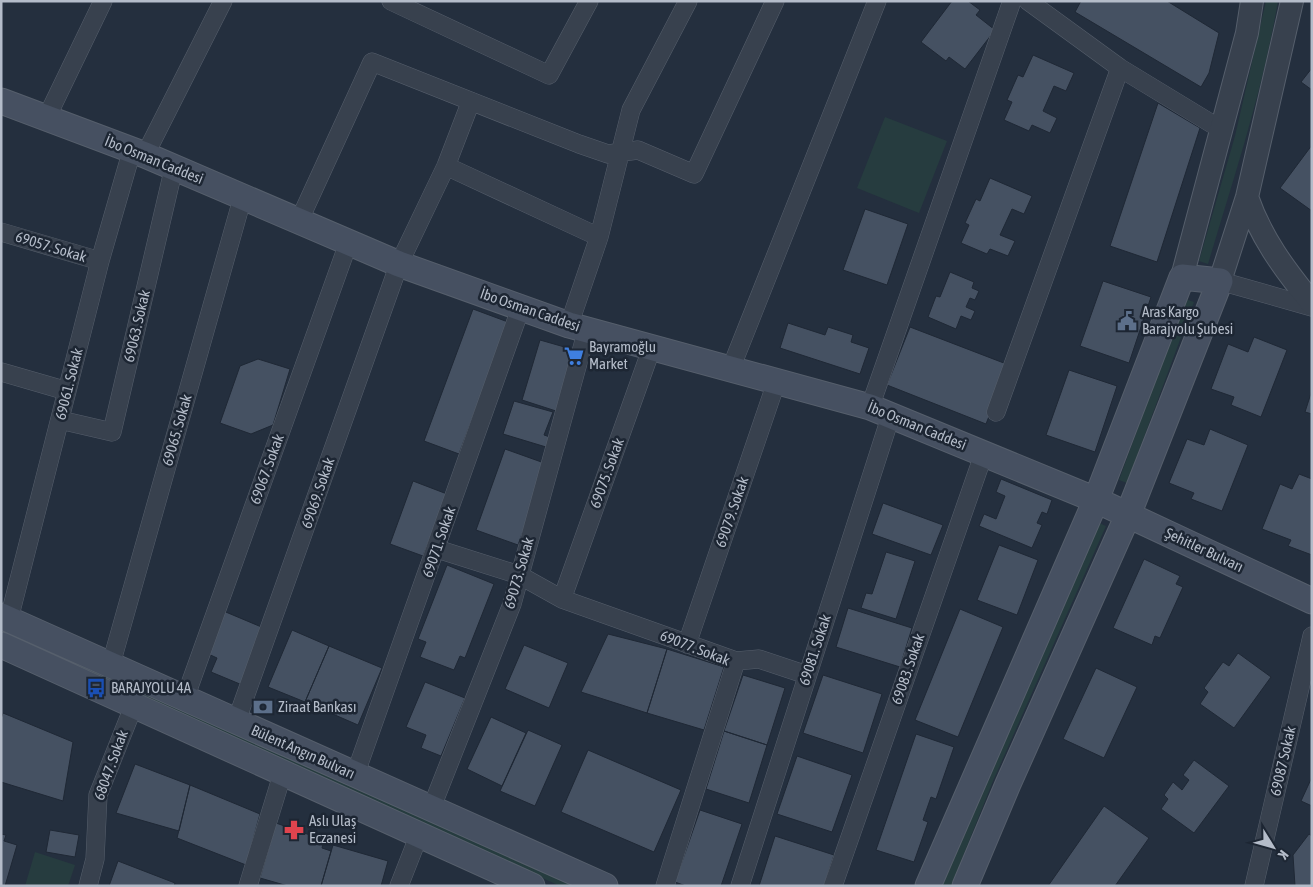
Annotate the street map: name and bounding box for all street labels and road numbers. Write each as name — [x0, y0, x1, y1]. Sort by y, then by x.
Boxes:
street label: İbo Osman Caddesi — [102, 132, 206, 187]
street label: 69057. Sokak — [14, 228, 89, 266]
street label: İbo Osman Caddesi — [478, 284, 582, 335]
street label: 69063. Sokak — [120, 288, 153, 364]
street label: 69061. Sokak — [51, 346, 86, 422]
street label: 69065. Sokak — [158, 392, 195, 468]
street label: İbo Osman Caddesi — [865, 398, 969, 453]
street label: 69067. Sokak — [246, 431, 287, 506]
street label: 69075. Sokak — [586, 435, 627, 510]
street label: 69069. Sokak — [298, 455, 338, 530]
street label: 69079. Sokak — [712, 474, 752, 549]
street label: 69071. Sokak — [419, 504, 459, 579]
street label: Şehitler Bulvarı — [1162, 524, 1246, 575]
street label: 69073. Sokak — [500, 535, 537, 611]
street label: 69081. Sokak — [795, 612, 834, 687]
street label: 69077. Sokak — [658, 626, 733, 669]
street label: 69083. Sokak — [888, 631, 928, 706]
street label: Bülent Angın Bulvarı — [249, 721, 358, 782]
street label: 69087 Sokak — [1266, 724, 1299, 797]
street label: 68047. Sokak — [90, 727, 131, 802]

